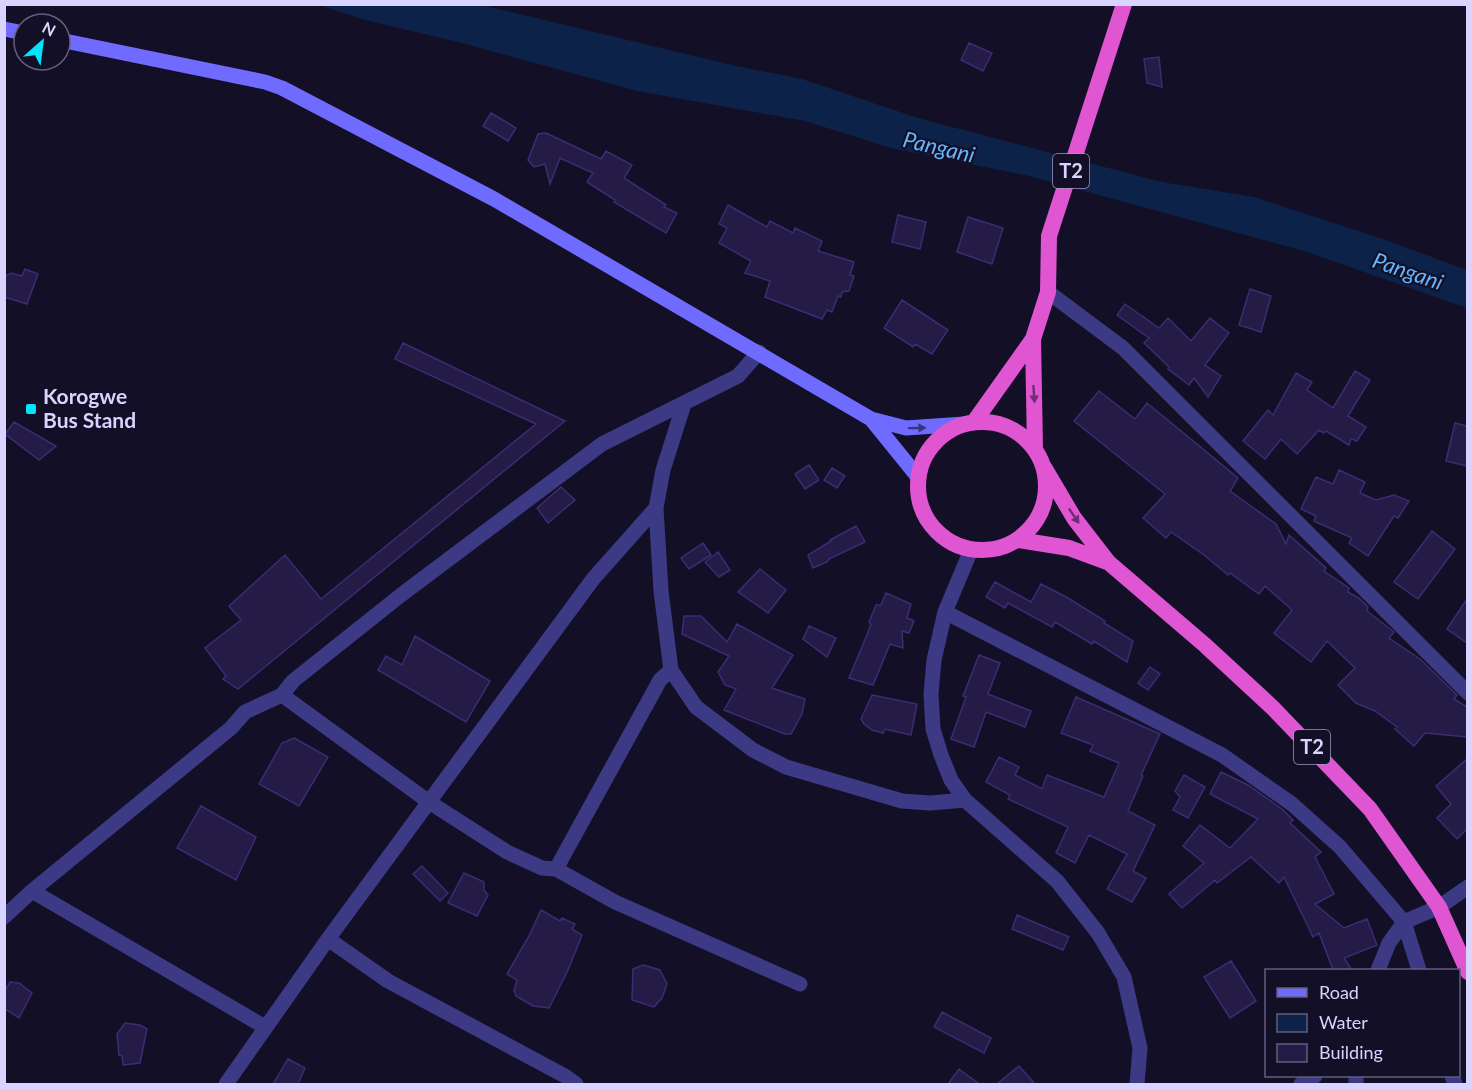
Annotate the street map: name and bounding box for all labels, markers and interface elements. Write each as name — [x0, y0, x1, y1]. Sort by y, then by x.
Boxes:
north arrow — [12, 12, 72, 72]
text: N — [39, 17, 59, 40]
water label: Pangani — [901, 125, 978, 168]
road number: T2 — [1053, 154, 1089, 188]
water label: Pangani — [1369, 246, 1447, 295]
place label: Korogwe Bus Stand — [43, 383, 136, 432]
one-way arrow — [1029, 385, 1039, 404]
marker: Korogwe Bus Stand — [24, 402, 38, 416]
one-way arrow — [907, 423, 926, 432]
one-way arrow — [1068, 508, 1079, 524]
road number: T2 — [1294, 730, 1330, 764]
legend — [1265, 969, 1460, 1077]
text: Road — [1319, 981, 1359, 1003]
text: Water — [1319, 1011, 1368, 1033]
text: Building — [1319, 1041, 1383, 1063]

